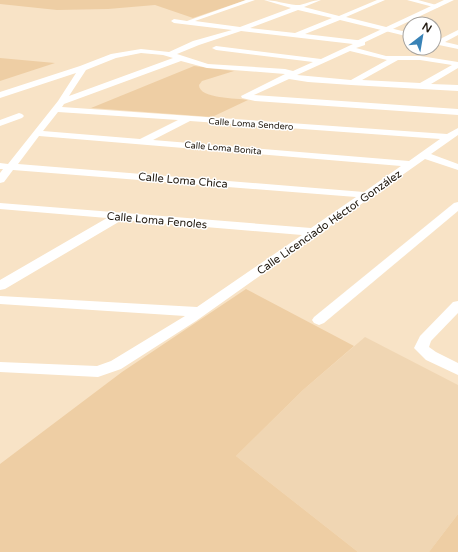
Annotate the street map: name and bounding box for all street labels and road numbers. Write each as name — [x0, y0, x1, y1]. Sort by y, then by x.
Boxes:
street label: Calle Loma Sendero — [208, 116, 294, 133]
street label: Calle Loma Bonita — [184, 140, 262, 157]
street label: Calle Licenciado Héctor González — [255, 167, 404, 277]
street label: Calle Loma Chica — [138, 170, 228, 191]
street label: Calle Loma Fenoles — [106, 210, 208, 231]

